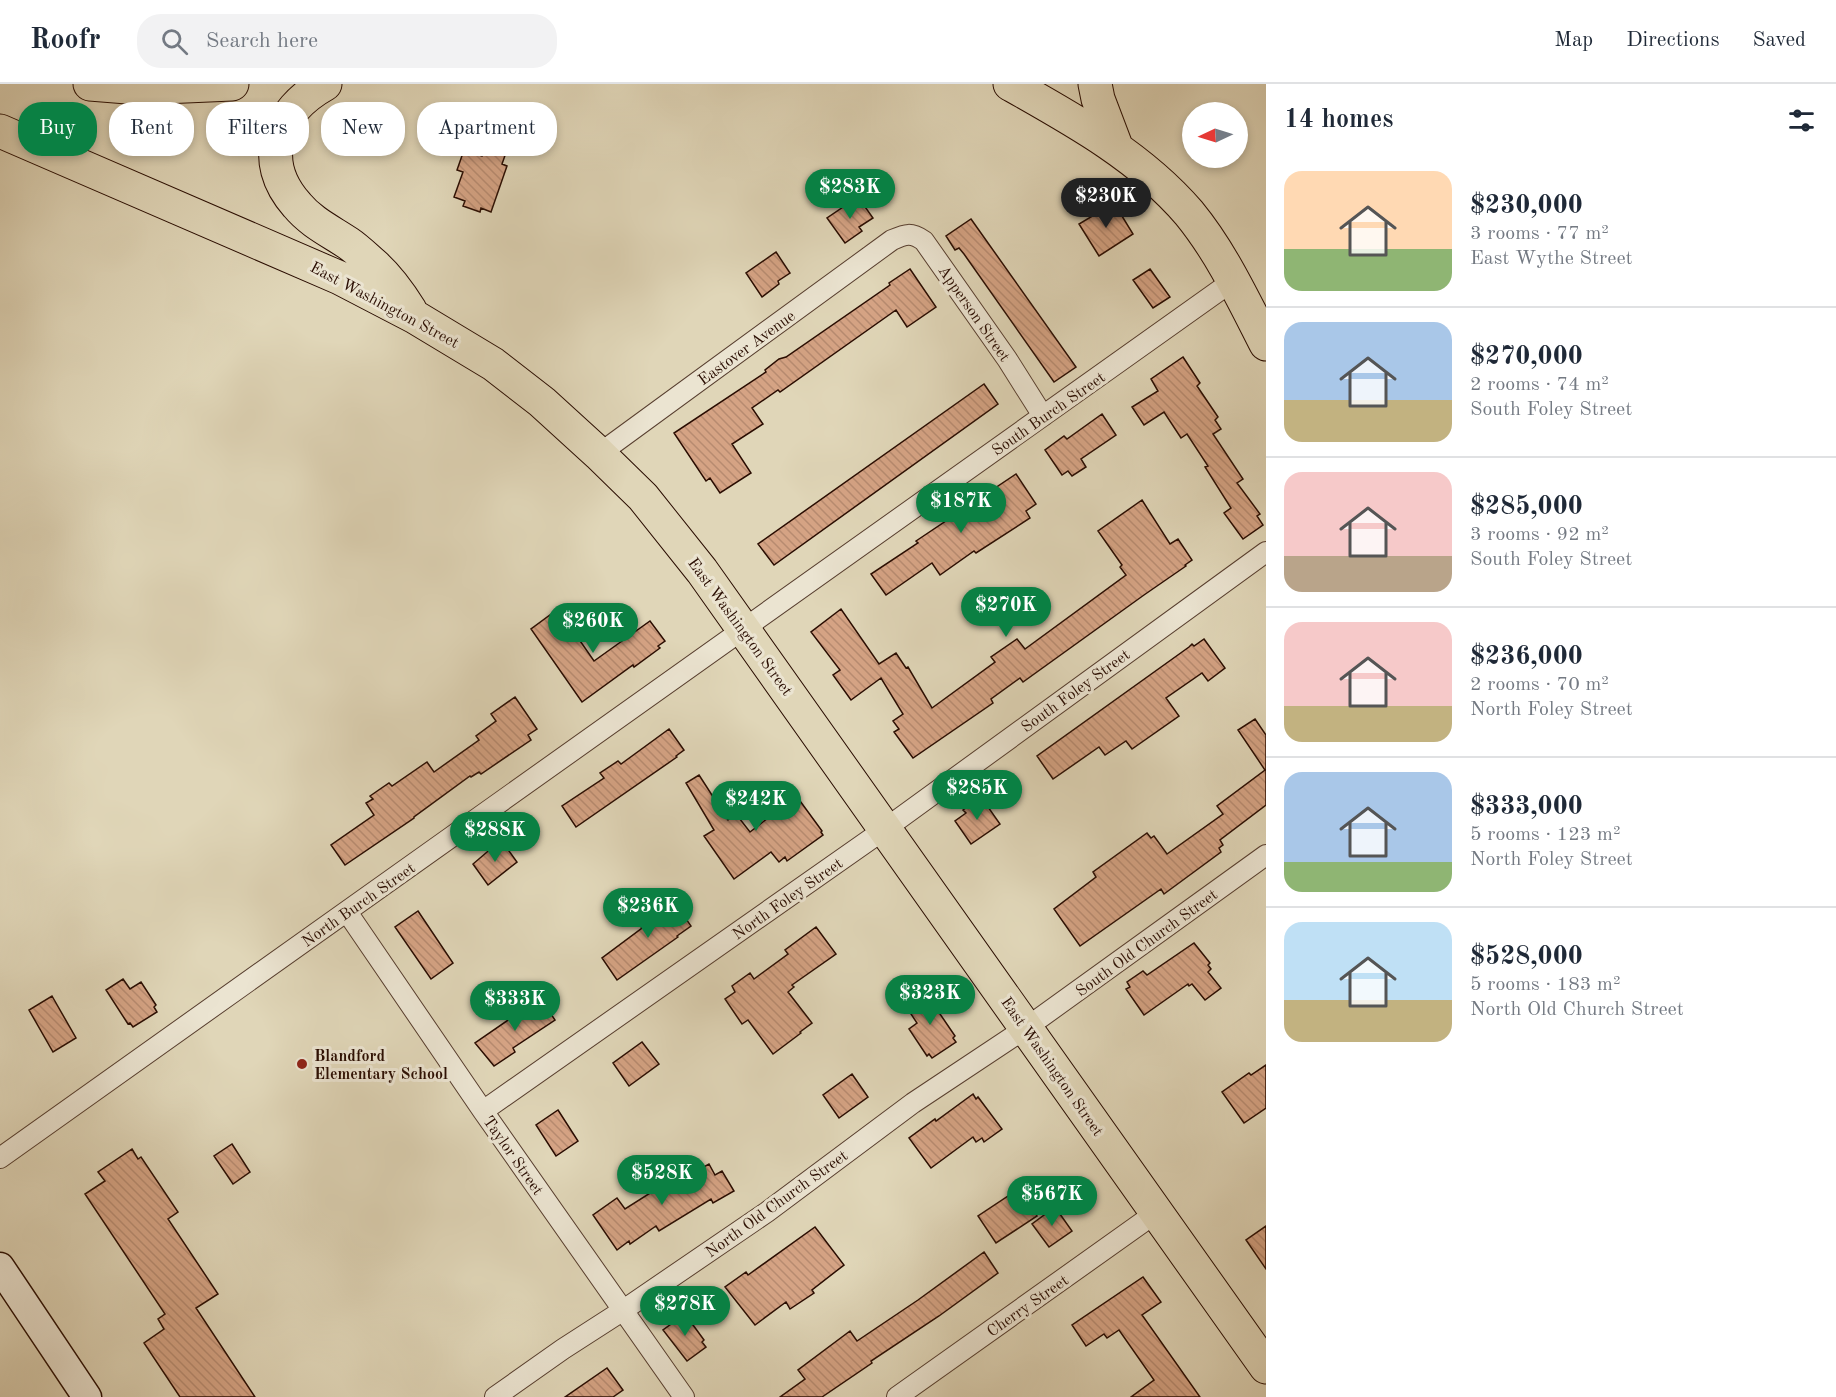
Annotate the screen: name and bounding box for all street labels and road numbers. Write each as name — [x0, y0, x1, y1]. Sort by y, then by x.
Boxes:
street label: East Washington Street — [307, 260, 461, 352]
street label: Apperson Street — [934, 263, 1013, 365]
street label: Eastover Avenue — [696, 308, 799, 389]
street label: South Burch Street — [990, 369, 1109, 460]
street label: East Washington Street — [684, 555, 795, 699]
street label: South Foley Street — [1019, 647, 1134, 736]
street label: North Foley Street — [730, 856, 846, 944]
street label: North Burch Street — [300, 860, 419, 951]
street label: South Old Church Street — [1073, 887, 1221, 1000]
street label: East Washington Street — [997, 995, 1106, 1140]
street label: Taylor Street — [479, 1114, 546, 1199]
street label: North Old Church Street — [703, 1148, 851, 1261]
street label: Cherry Street — [985, 1273, 1072, 1341]

